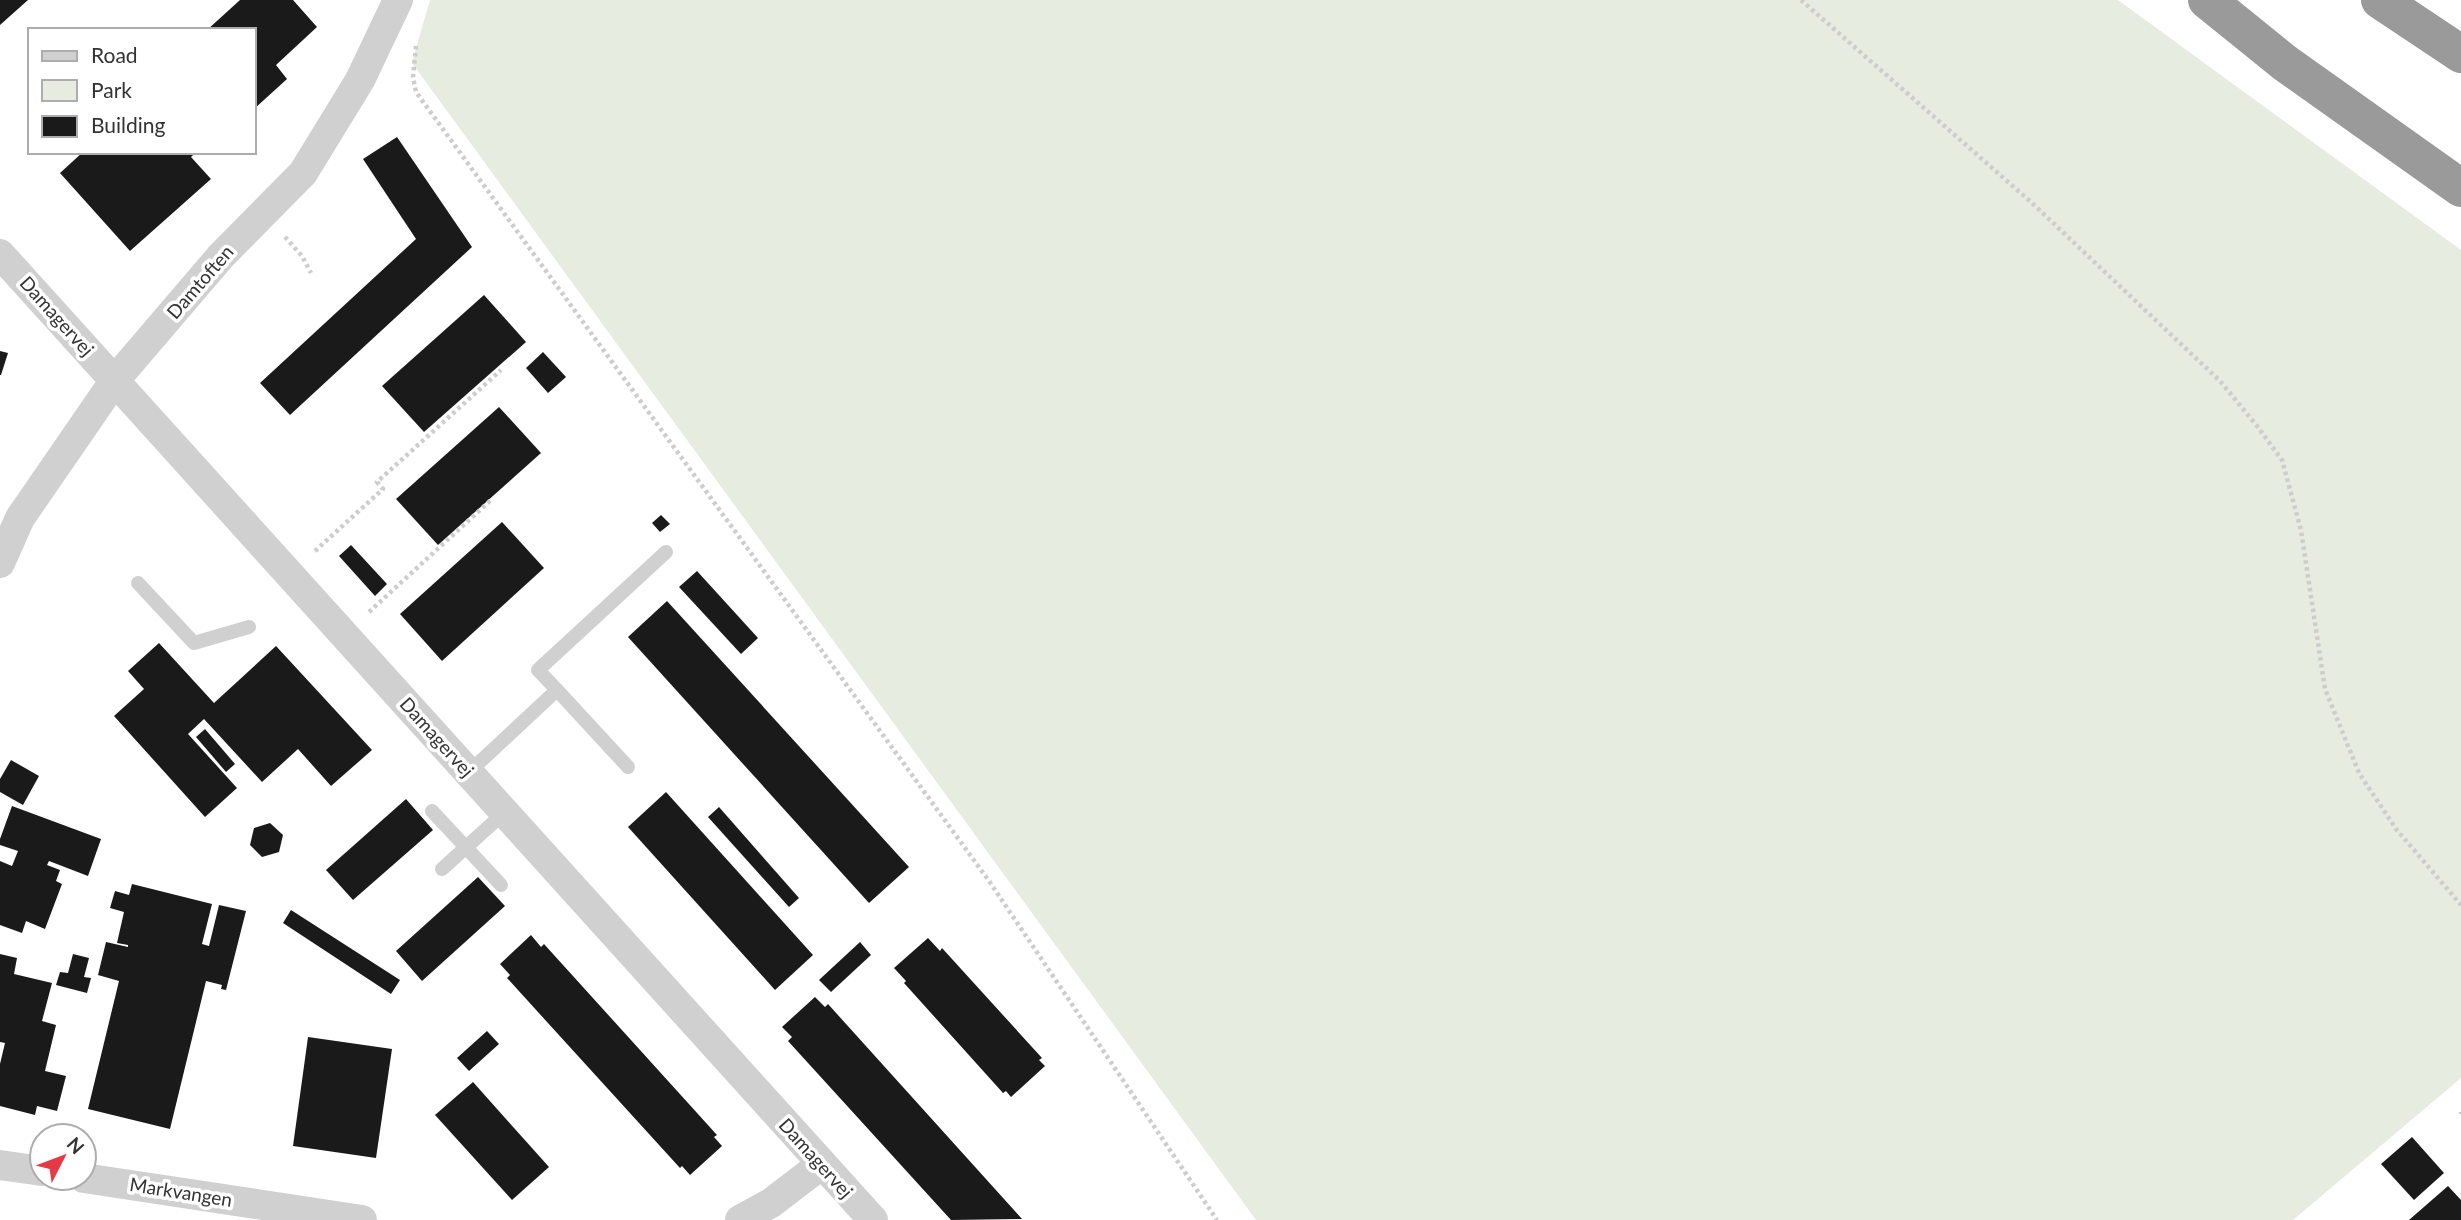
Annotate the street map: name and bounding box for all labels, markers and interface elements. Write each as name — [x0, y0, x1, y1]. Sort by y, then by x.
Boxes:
legend — [28, 28, 256, 154]
text: Road — [91, 42, 138, 67]
text: Park — [91, 77, 132, 102]
text: Building — [91, 112, 166, 137]
street label: Damtoften — [161, 240, 238, 323]
street label: Damagervej — [16, 271, 99, 360]
street label: Damagervej — [396, 692, 479, 781]
street label: Damagervej — [775, 1113, 858, 1202]
north arrow — [28, 1122, 98, 1192]
text: N — [63, 1132, 89, 1158]
street label: Markvangen — [128, 1172, 234, 1211]

